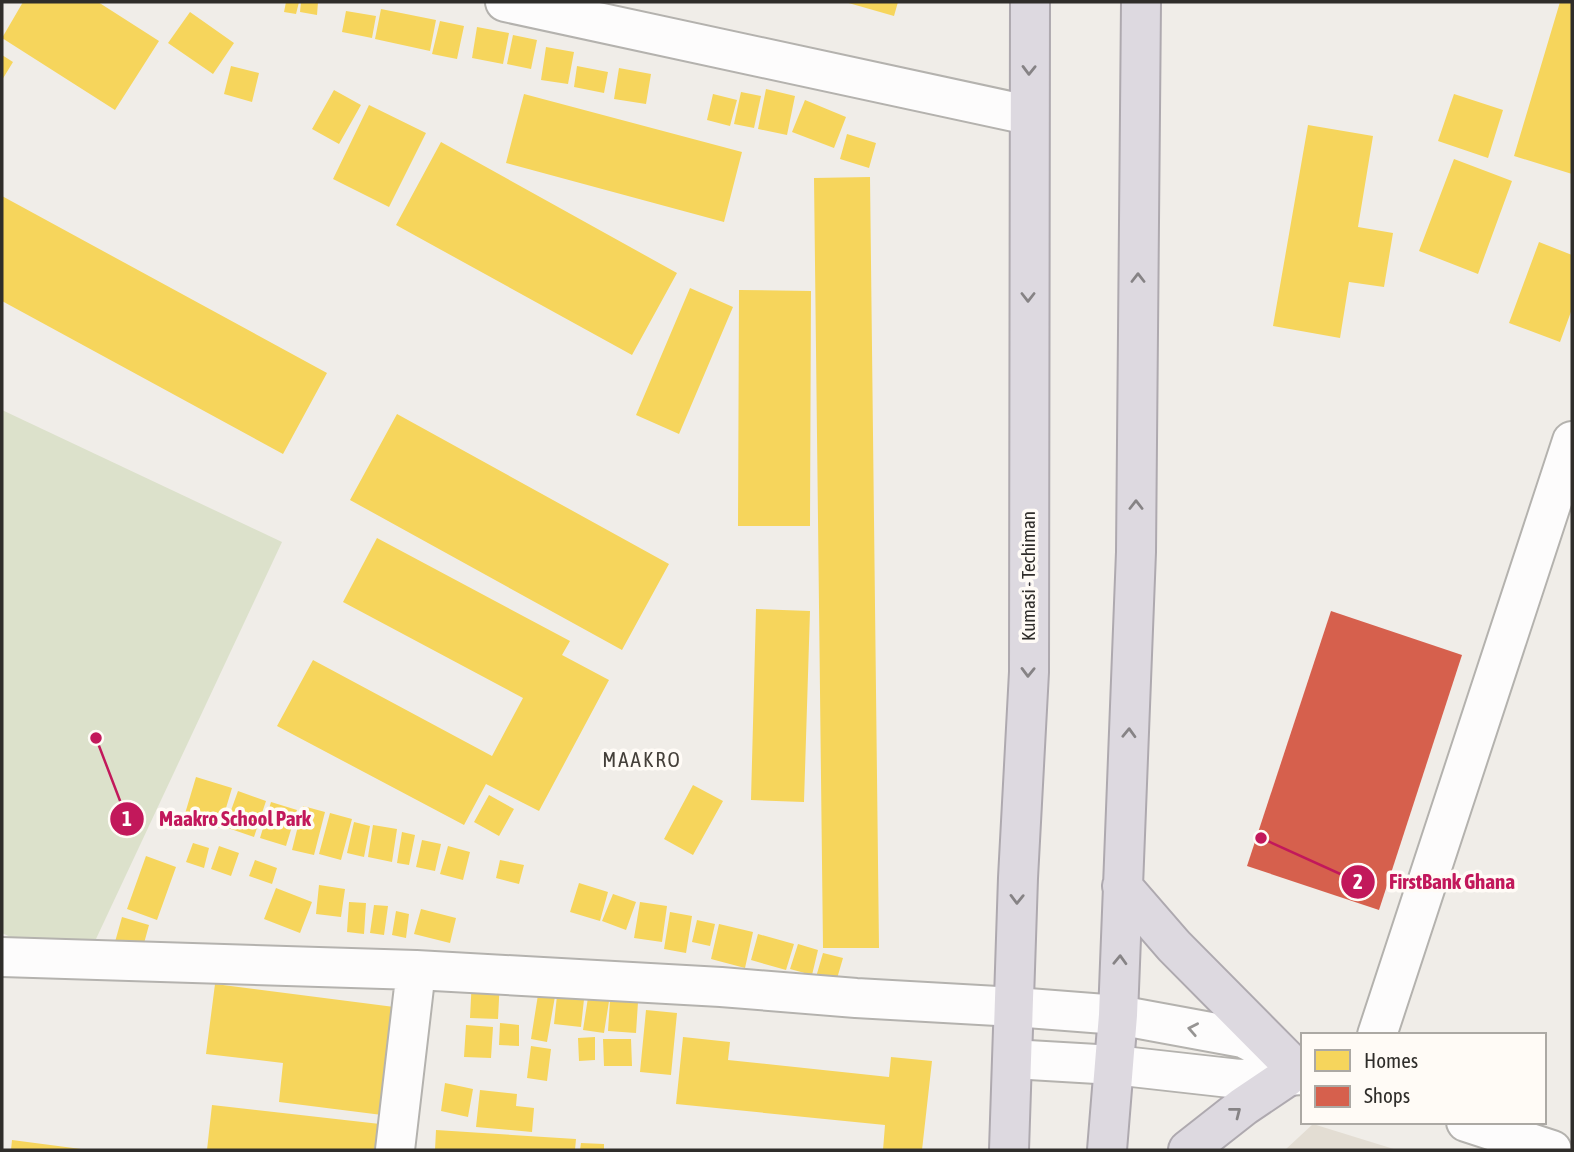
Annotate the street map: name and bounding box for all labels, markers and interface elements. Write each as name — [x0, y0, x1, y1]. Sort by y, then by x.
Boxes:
one-way arrow — [1021, 65, 1036, 76]
one-way arrow — [1130, 272, 1146, 283]
one-way arrow — [1020, 293, 1036, 303]
one-way arrow — [1129, 500, 1144, 511]
street label: Kumasi - Techiman — [1017, 511, 1039, 641]
one-way arrow — [1021, 667, 1036, 678]
one-way arrow — [1121, 727, 1136, 738]
district label: MAAKRO — [602, 747, 682, 771]
callout: Maakro School Park — [110, 798, 325, 840]
text: 1 — [122, 806, 132, 830]
text: Maakro School Park — [159, 806, 312, 830]
callout: FirstBank Ghana — [1340, 861, 1529, 903]
text: 2 — [1353, 869, 1363, 893]
text: FirstBank Ghana — [1389, 869, 1515, 893]
one-way arrow — [1009, 894, 1025, 905]
one-way arrow — [1112, 954, 1128, 965]
one-way arrow — [1187, 1022, 1199, 1037]
legend — [1301, 1033, 1546, 1124]
text: Homes — [1364, 1048, 1418, 1072]
text: Shops — [1364, 1083, 1410, 1107]
one-way arrow — [1229, 1108, 1241, 1121]

